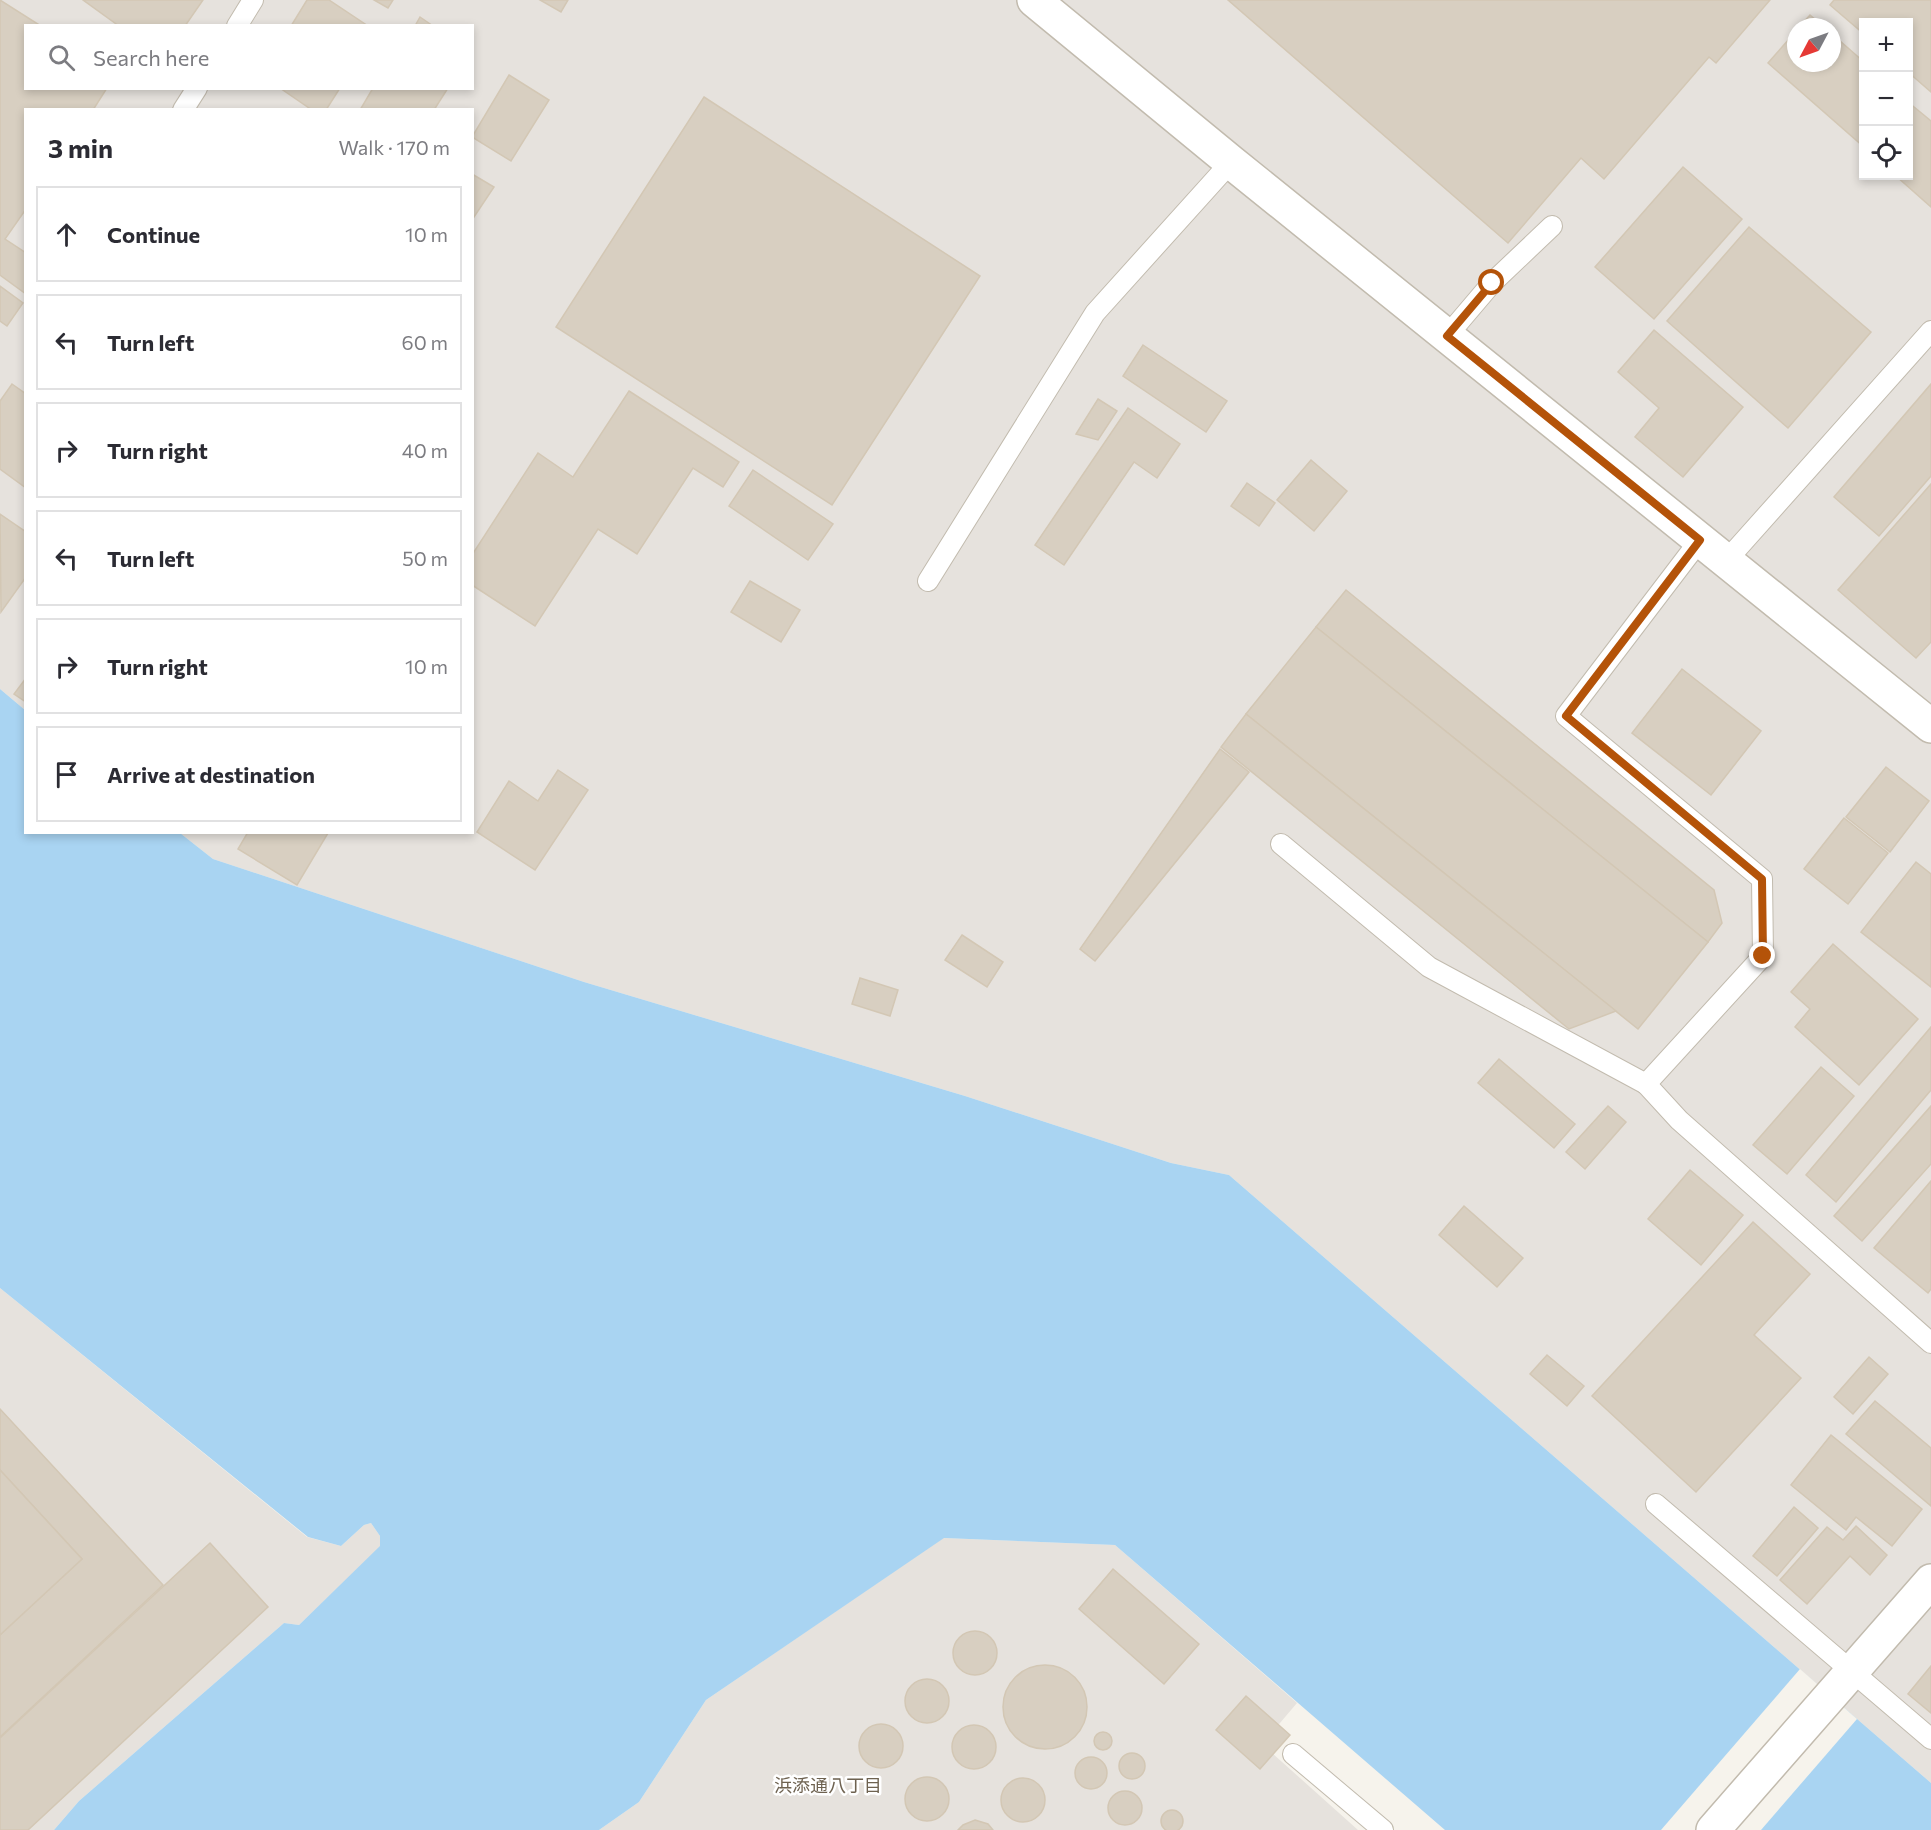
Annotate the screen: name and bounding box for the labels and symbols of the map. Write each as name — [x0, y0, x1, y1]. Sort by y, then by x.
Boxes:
north arrow — [1787, 18, 1841, 72]
route start — [1478, 269, 1504, 295]
route end — [1749, 942, 1775, 968]
district label: 浜添通八丁目 — [774, 1774, 882, 1796]

